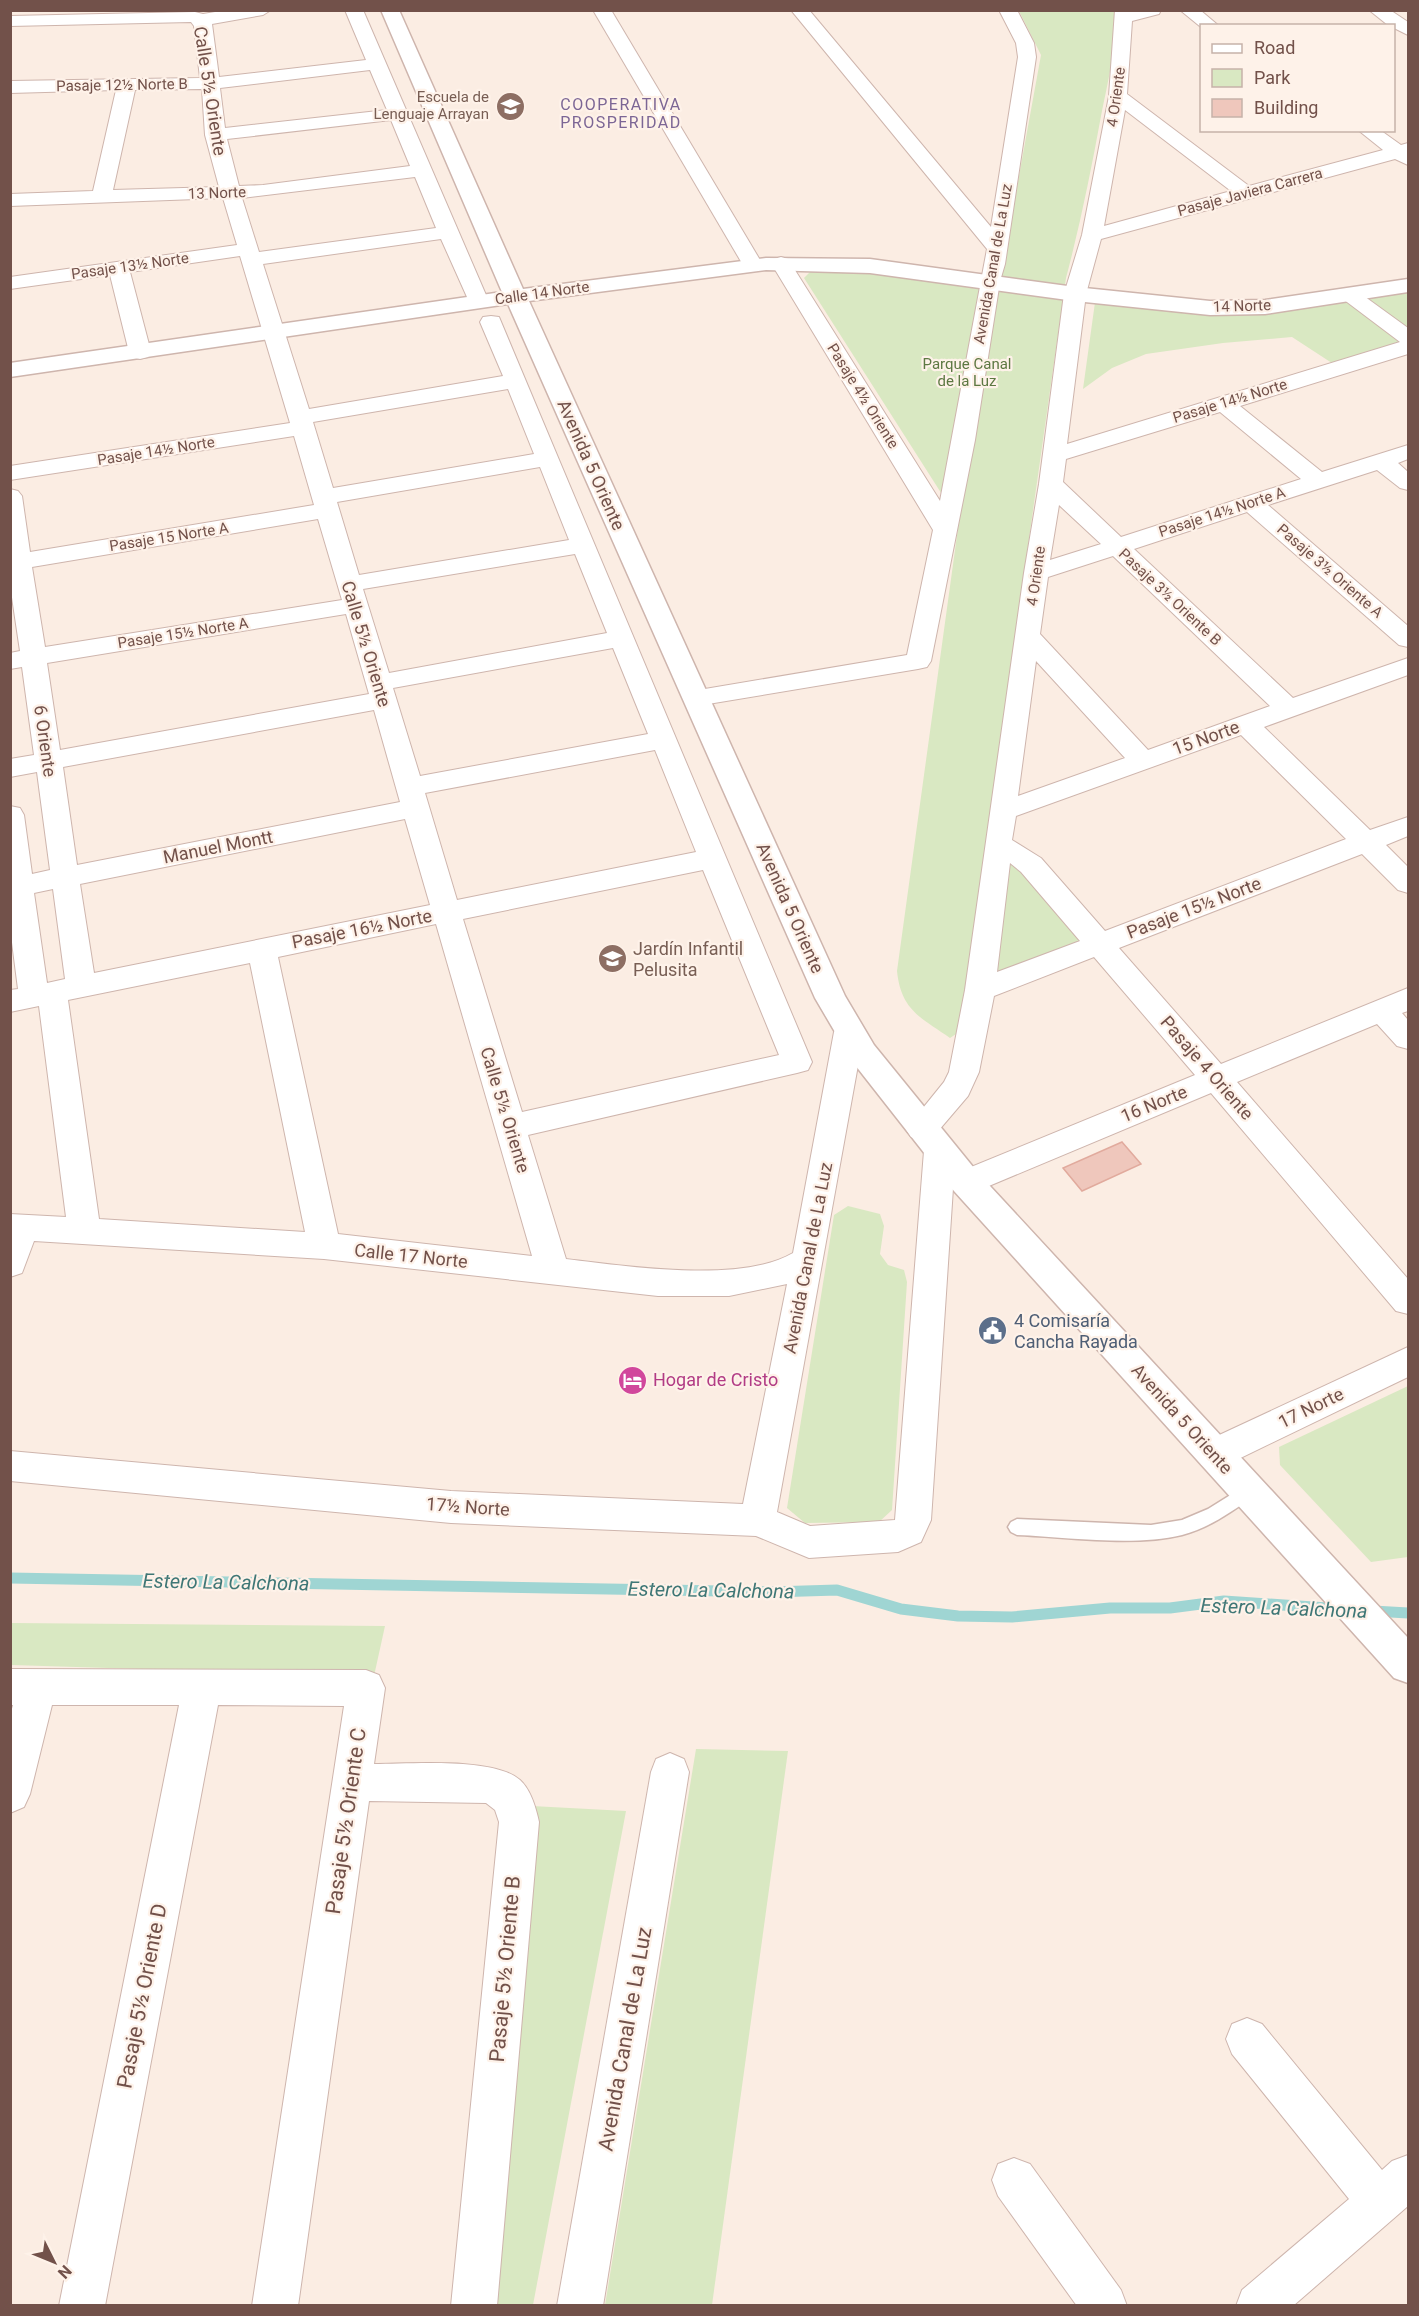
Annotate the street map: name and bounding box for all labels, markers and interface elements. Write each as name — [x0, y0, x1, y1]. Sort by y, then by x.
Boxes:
legend — [1200, 24, 1395, 132]
street label: Calle 5½ Oriente — [190, 25, 231, 157]
text: Road — [1254, 37, 1295, 58]
street label: 4 Oriente — [1103, 66, 1129, 128]
text: Park — [1254, 67, 1291, 88]
street label: Pasaje 12½ Norte B — [56, 75, 188, 95]
place label: Escuela de Lenguaje Arrayan — [373, 88, 489, 123]
school or university icon: Escuela de Lenguaje Arrayan — [494, 90, 526, 122]
district label: COOPERATIVA PROSPERIDAD — [560, 95, 682, 132]
text: Building — [1254, 97, 1318, 118]
street label: Pasaje Javiera Carrera — [1176, 164, 1324, 220]
street label: 13 Norte — [188, 183, 246, 203]
street label: Avenida Canal de La Luz — [970, 183, 1016, 345]
street label: Pasaje 13½ Norte — [70, 249, 190, 283]
street label: Calle 14 Norte — [494, 277, 590, 309]
street label: 14 Norte — [1213, 296, 1271, 316]
street label: Pasaje 4½ Oriente — [823, 340, 903, 452]
park label: Parque Canal de la Luz — [923, 355, 1011, 390]
street label: Pasaje 14½ Norte — [1171, 375, 1289, 427]
street label: Avenida 5 Oriente — [553, 396, 630, 533]
street label: Pasaje 14½ Norte — [96, 433, 216, 469]
street label: Pasaje 14½ Norte A — [1156, 483, 1288, 541]
street label: Pasaje 15 Norte A — [108, 519, 230, 555]
street label: Pasaje 3½ Oriente A — [1273, 520, 1387, 622]
street label: 4 Oriente — [1023, 545, 1049, 607]
street label: Pasaje 3½ Oriente B — [1115, 545, 1225, 649]
street label: Calle 5½ Oriente — [337, 578, 396, 709]
street label: Pasaje 15½ Norte A — [116, 614, 250, 652]
street label: 6 Oriente — [30, 704, 61, 778]
street label: 15 Norte — [1169, 716, 1242, 759]
street label: Manuel Montt — [161, 826, 275, 867]
street label: Avenida 5 Oriente — [752, 839, 829, 976]
street label: Pasaje 15½ Norte — [1124, 872, 1264, 943]
street label: Pasaje 16½ Norte — [290, 905, 434, 952]
place label: Jardín Infantil Pelusita — [633, 938, 743, 980]
school or university icon: Jardín Infantil Pelusita — [596, 943, 628, 975]
street label: Pasaje 4 Oriente — [1157, 1011, 1258, 1124]
street label: Calle 5½ Oriente — [476, 1044, 535, 1175]
street label: 16 Norte — [1118, 1081, 1190, 1126]
street label: Avenida Canal de La Luz — [779, 1160, 836, 1355]
street label: Calle 17 Norte — [353, 1239, 469, 1272]
place label: 4 Comisaría Cancha Rayada — [1014, 1310, 1138, 1352]
public building icon: 4 Comisaría Cancha Rayada — [977, 1315, 1009, 1347]
street label: Avenida 5 Oriente — [1128, 1359, 1237, 1478]
hotel icon: Hogar de Cristo — [616, 1364, 648, 1396]
place label: Hogar de Cristo — [653, 1369, 778, 1390]
street label: 17 Norte — [1275, 1383, 1347, 1432]
street label: 17½ Norte — [426, 1493, 511, 1520]
water label: Estero La Calchona — [142, 1569, 310, 1595]
water label: Estero La Calchona — [627, 1577, 795, 1603]
water label: Estero La Calchona — [1200, 1593, 1368, 1623]
street label: Pasaje 5½ Oriente C — [321, 1726, 371, 1916]
street label: Pasaje 5½ Oriente B — [485, 1875, 525, 2063]
street label: Pasaje 5½ Oriente D — [112, 1901, 172, 2091]
street label: Avenida Canal de La Luz — [593, 1925, 657, 2153]
north arrow — [24, 2232, 84, 2292]
text: N — [54, 2261, 75, 2282]

